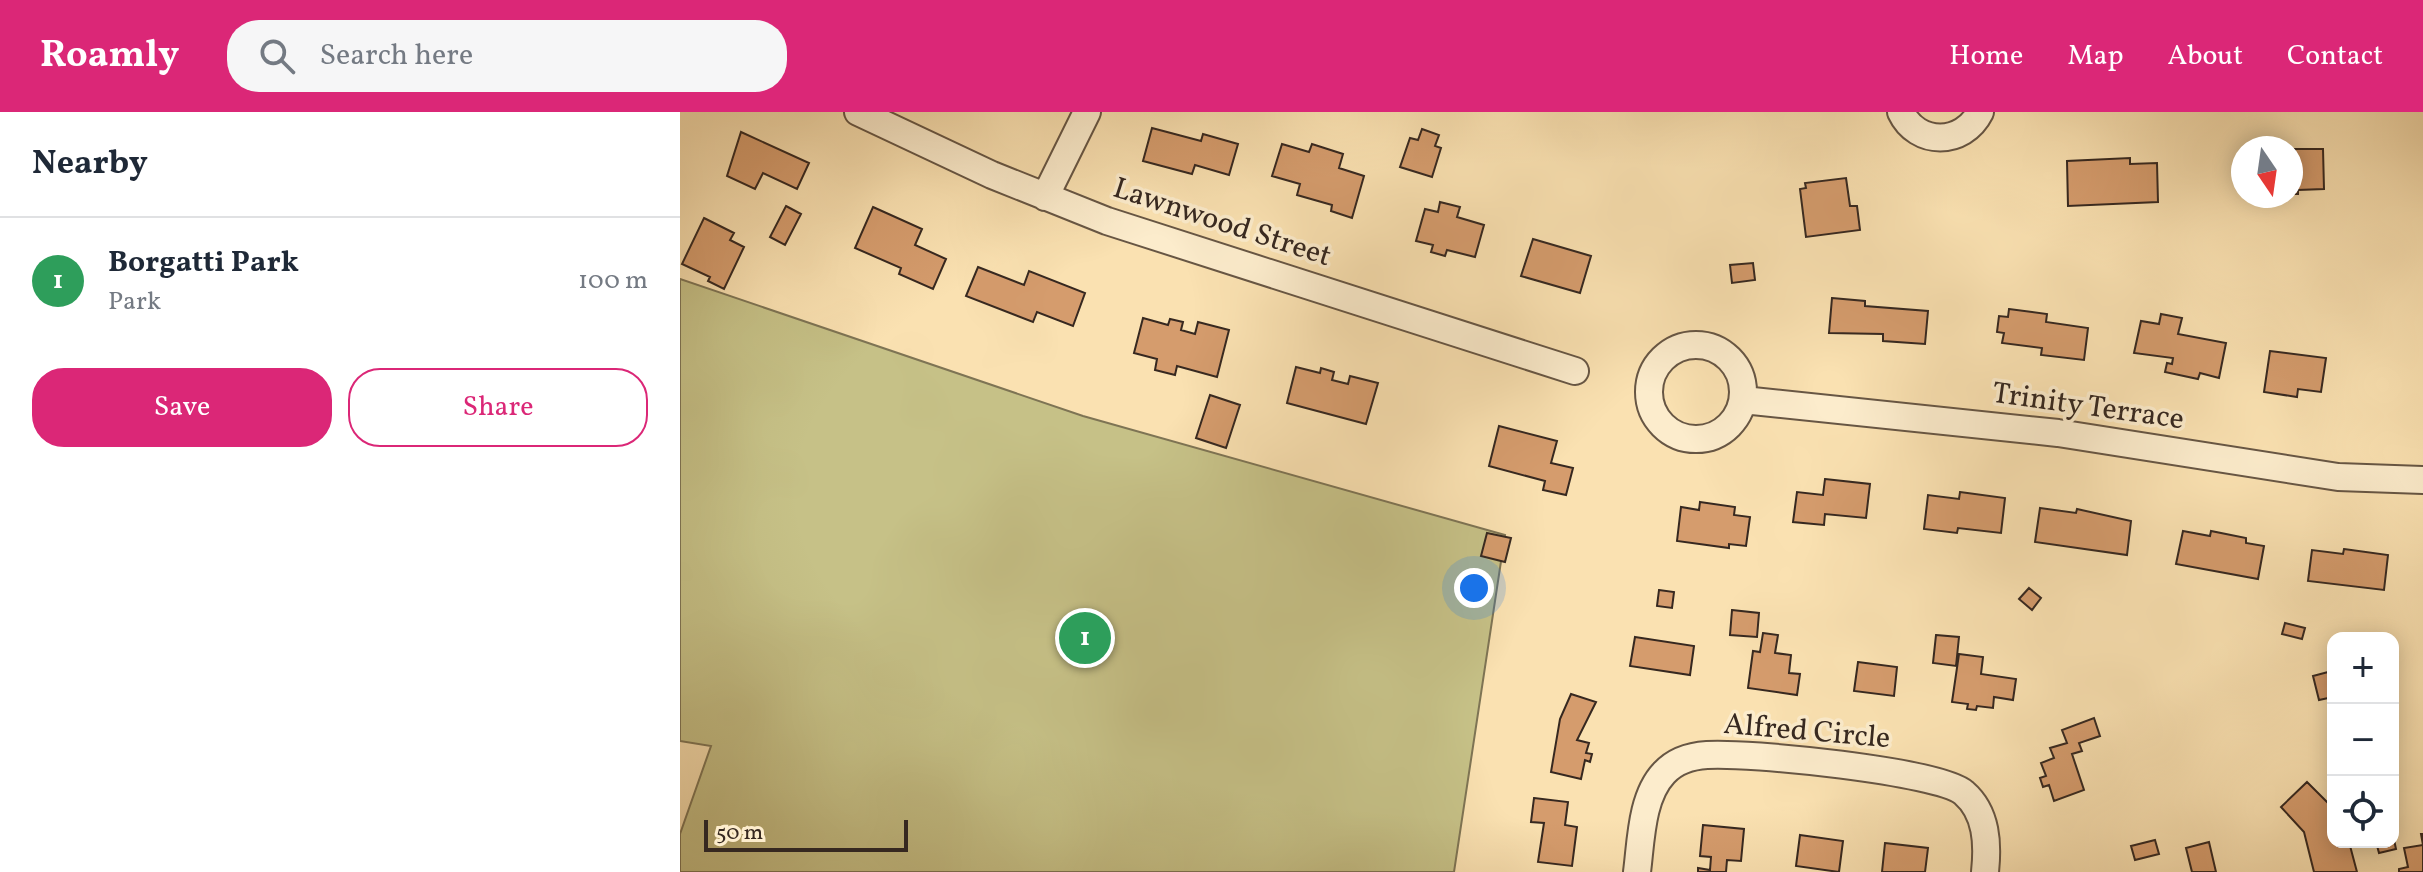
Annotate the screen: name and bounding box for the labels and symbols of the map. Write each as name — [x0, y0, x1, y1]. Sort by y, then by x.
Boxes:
north arrow — [2231, 136, 2303, 208]
street label: Lawnwood Street — [1107, 168, 1337, 278]
street label: Trinity Terrace — [1989, 373, 2187, 441]
your location — [1454, 568, 1494, 608]
pin: 1 — [1059, 608, 1111, 668]
street label: Alfred Circle — [1722, 704, 1892, 760]
scale bar — [704, 816, 908, 852]

